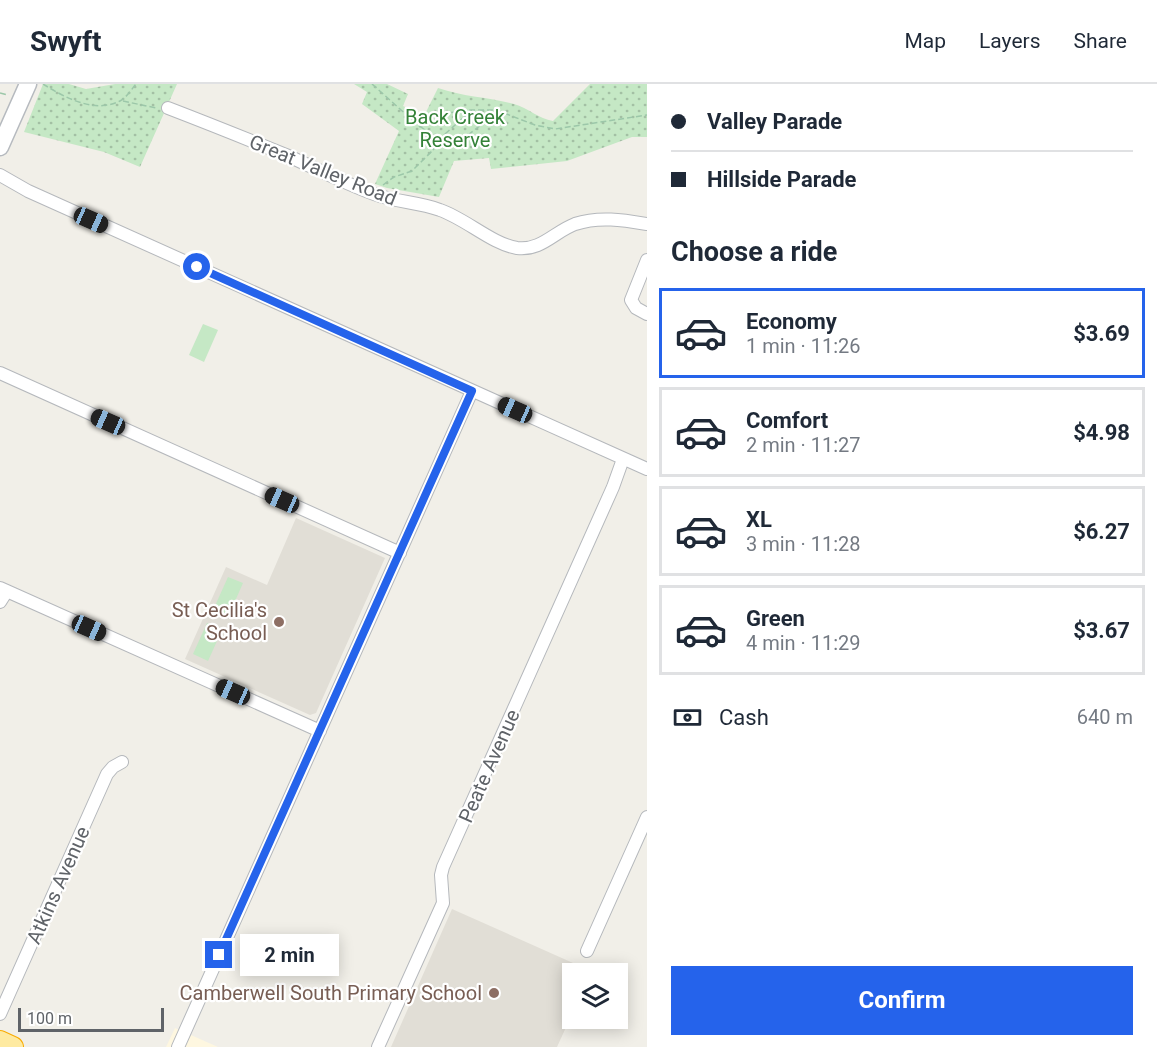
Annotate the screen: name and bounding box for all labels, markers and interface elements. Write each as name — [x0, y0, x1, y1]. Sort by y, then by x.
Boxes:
text: Swyft — [30, 25, 102, 58]
text: Map — [904, 29, 946, 53]
text: Layers — [979, 29, 1040, 53]
text: Share — [1073, 29, 1127, 53]
park label: Back Creek Reserve — [405, 105, 506, 152]
text: Valley Parade — [707, 109, 842, 134]
street label: Great Valley Road — [246, 129, 400, 211]
text: Hillside Parade — [707, 167, 856, 192]
car — [71, 204, 111, 236]
text: Choose a ride — [671, 236, 837, 268]
route start — [183, 253, 210, 280]
icon: car — [674, 306, 728, 360]
text: Economy — [746, 309, 837, 334]
text: $3.69 — [1073, 321, 1130, 346]
text: 1 min · 11:26 — [746, 334, 861, 358]
car — [495, 394, 535, 426]
icon: car — [674, 405, 728, 459]
car — [88, 406, 128, 438]
text: Comfort — [746, 408, 828, 433]
text: $4.98 — [1073, 420, 1130, 445]
text: 2 min · 11:27 — [746, 433, 861, 457]
car — [262, 484, 302, 516]
icon: car — [674, 504, 728, 558]
text: XL — [746, 507, 772, 532]
text: $6.27 — [1073, 519, 1130, 544]
text: 3 min · 11:28 — [746, 532, 861, 556]
place label: St Cecilia's School — [172, 598, 267, 645]
icon: car — [674, 603, 728, 657]
text: Green — [746, 606, 805, 631]
car — [69, 612, 109, 644]
marker: St Cecilia's School — [272, 615, 286, 629]
text: $3.67 — [1073, 618, 1130, 643]
text: 4 min · 11:29 — [746, 631, 861, 655]
car — [213, 676, 253, 708]
icon: cash — [671, 701, 704, 734]
text: Cash — [719, 705, 769, 730]
text: 640 m — [1077, 705, 1133, 729]
street label: Peate Avenue — [453, 706, 525, 826]
street label: Atkins Avenue — [21, 822, 95, 948]
callout: 2 min — [240, 934, 339, 976]
route end — [205, 941, 232, 968]
text: 2 min — [264, 943, 315, 967]
map controls — [562, 963, 628, 1029]
button: layers — [562, 963, 628, 1029]
button: Confirm — [671, 966, 1133, 1035]
place label: Camberwell South Primary School — [180, 981, 482, 1005]
marker: Camberwell South Primary School — [487, 986, 501, 1000]
scale bar — [18, 1005, 164, 1032]
text: 100 m — [27, 1009, 72, 1028]

